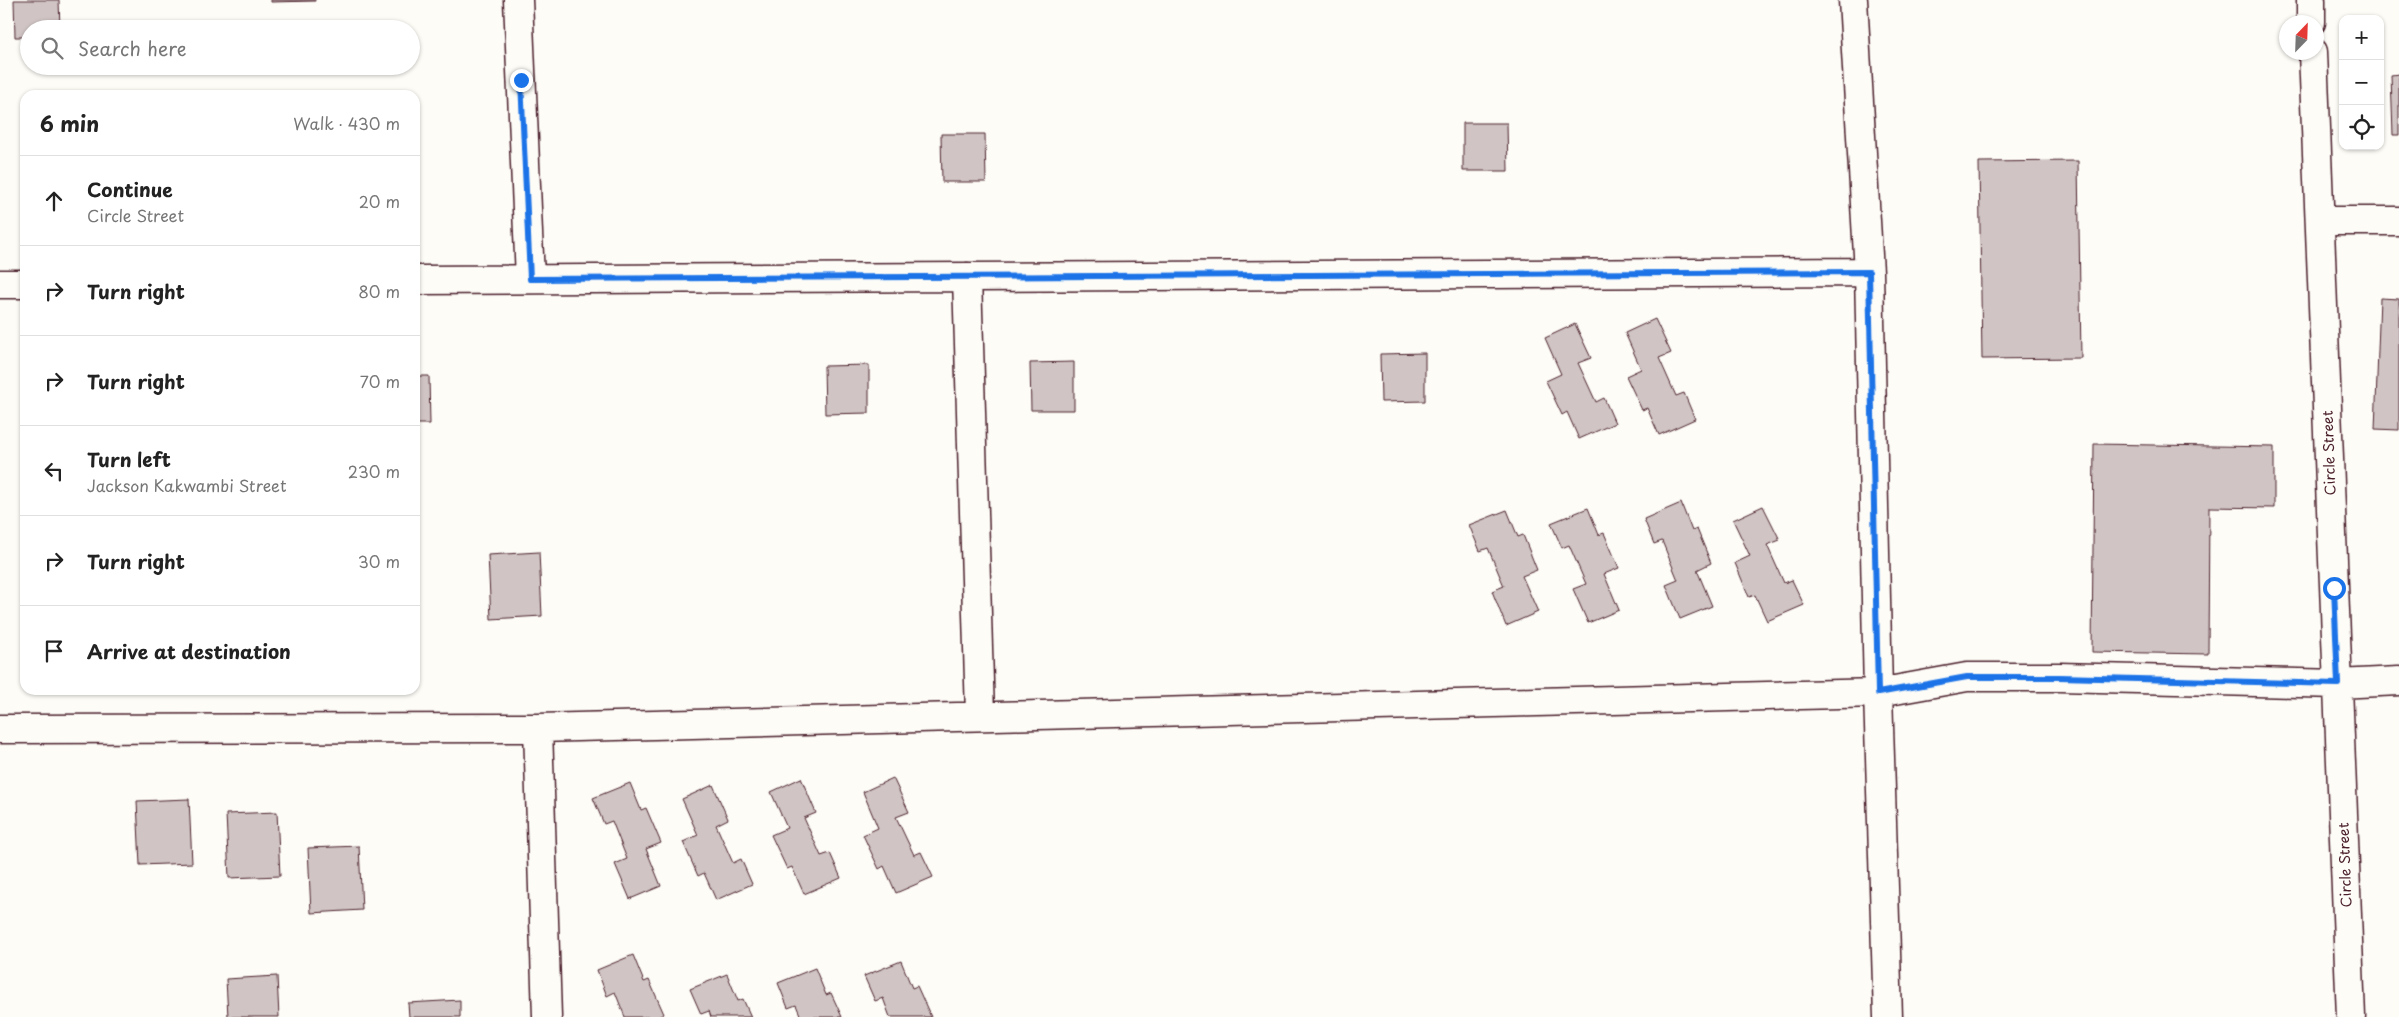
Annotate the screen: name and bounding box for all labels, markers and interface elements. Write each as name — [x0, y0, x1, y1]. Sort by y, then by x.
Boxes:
north arrow — [2279, 15, 2324, 60]
map controls — [2339, 15, 2384, 150]
button: + — [2339, 15, 2384, 60]
search box — [20, 20, 420, 75]
icon: search — [38, 34, 66, 62]
text: Search here — [78, 34, 187, 62]
button: − — [2339, 60, 2384, 105]
route end — [510, 69, 533, 92]
button: locate — [2339, 105, 2384, 150]
text: 6 min — [40, 107, 99, 139]
text: Walk · 430 m — [293, 111, 400, 135]
text: Continue — [87, 175, 173, 203]
icon: ahead — [40, 187, 68, 215]
text: 20 m — [359, 189, 400, 213]
text: Circle Street — [87, 203, 184, 227]
icon: right — [40, 277, 68, 305]
text: Turn right — [87, 277, 185, 305]
text: 80 m — [358, 279, 400, 303]
icon: right — [40, 367, 68, 395]
text: Turn right — [87, 367, 185, 395]
text: 70 m — [360, 369, 400, 393]
street label: Circle Street — [2317, 410, 2340, 496]
text: Turn left — [87, 445, 171, 473]
icon: left — [40, 457, 68, 485]
text: 230 m — [348, 459, 400, 483]
text: Jackson Kakwambi Street — [87, 473, 287, 497]
icon: right — [40, 547, 68, 575]
text: Turn right — [87, 547, 185, 575]
text: 30 m — [358, 549, 400, 573]
route start — [2323, 577, 2346, 600]
icon: arrive — [40, 637, 68, 665]
text: Arrive at destination — [87, 637, 291, 665]
street label: Circle Street — [2333, 822, 2356, 908]

